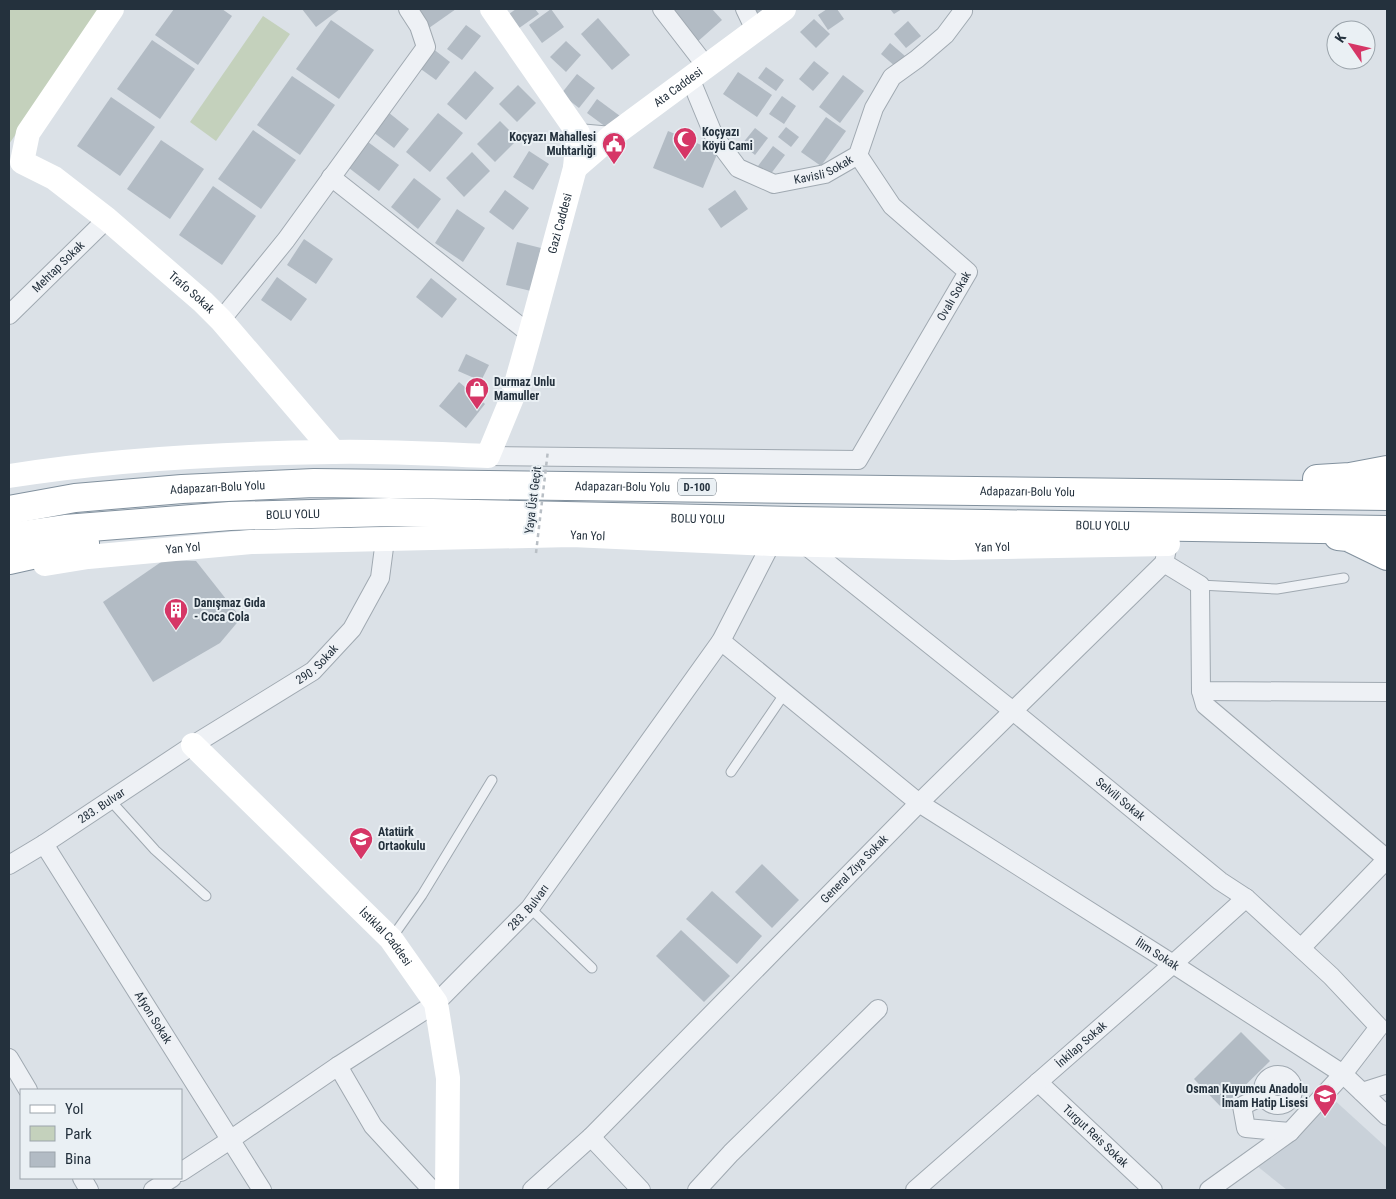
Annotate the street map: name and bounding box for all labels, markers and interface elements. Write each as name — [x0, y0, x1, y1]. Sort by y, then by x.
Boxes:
north arrow — [1326, 20, 1376, 70]
text: K — [1331, 30, 1349, 45]
street label: Ata Caddesi — [651, 65, 705, 110]
place label: Koçyazı Köyü Cami — [702, 125, 753, 153]
mosque icon: Koçyazı Köyü Cami — [672, 126, 698, 160]
place label: Koçyazı Mahallesi Muhtarlığı — [509, 130, 596, 158]
public building icon: Koçyazı Mahallesi Muhtarlığı — [601, 131, 627, 165]
street label: Kavisli Sokak — [793, 152, 856, 187]
street label: Gazi Caddesi — [545, 192, 575, 255]
street label: Mehtap Sokak — [29, 238, 88, 295]
street label: Trafo Sokak — [166, 268, 218, 317]
street label: Ovalı Sokak — [934, 268, 974, 323]
place label: Durmaz Unlu Mamuller — [494, 375, 555, 403]
shop icon: Durmaz Unlu Mamuller — [464, 376, 490, 410]
street label: Yaya Üst Geçit — [521, 465, 544, 535]
street label: Adapazarı-Bolu Yolu — [169, 478, 266, 497]
road number: D-100 — [678, 478, 716, 496]
street label: Adapazarı-Bolu Yolu — [575, 479, 670, 494]
street label: Adapazarı-Bolu Yolu — [980, 484, 1075, 499]
street label: BOLU YOLU — [266, 507, 320, 522]
street label: BOLU YOLU — [671, 511, 725, 526]
street label: BOLU YOLU — [1076, 518, 1130, 533]
street label: Yan Yol — [570, 528, 605, 543]
street label: Yan Yol — [165, 540, 201, 557]
street label: Yan Yol — [975, 540, 1010, 555]
place label: Danışmaz Gıda - Coca Cola — [194, 596, 266, 624]
building icon: Danışmaz Gıda - Coca Cola — [163, 597, 189, 631]
street label: 290. Sokak — [293, 641, 341, 687]
street label: Selvili Sokak — [1093, 775, 1148, 824]
street label: 283. Bulvar — [76, 785, 128, 826]
place label: Atatürk Ortaokulu — [378, 825, 425, 853]
school or university icon: Atatürk Ortaokulu — [348, 826, 374, 860]
street label: General Ziya Sokak — [818, 831, 891, 906]
street label: 283. Bulvarı — [505, 882, 552, 933]
street label: İstiklal Caddesi — [356, 904, 415, 968]
street label: İlim Sokak — [1133, 934, 1182, 973]
street label: Afyon Sokak — [132, 989, 175, 1047]
street label: İnkilap Sokak — [1052, 1018, 1110, 1070]
place label: Osman Kuyumcu Anadolu İmam Hatip Lisesi — [1186, 1082, 1308, 1110]
school or university icon: Osman Kuyumcu Anadolu İmam Hatip Lisesi — [1312, 1083, 1338, 1117]
legend — [20, 1089, 182, 1179]
text: Yol — [65, 1100, 83, 1118]
street label: Turgut Reis Sokak — [1060, 1102, 1132, 1171]
text: Park — [65, 1125, 92, 1143]
text: Bina — [65, 1150, 91, 1168]

